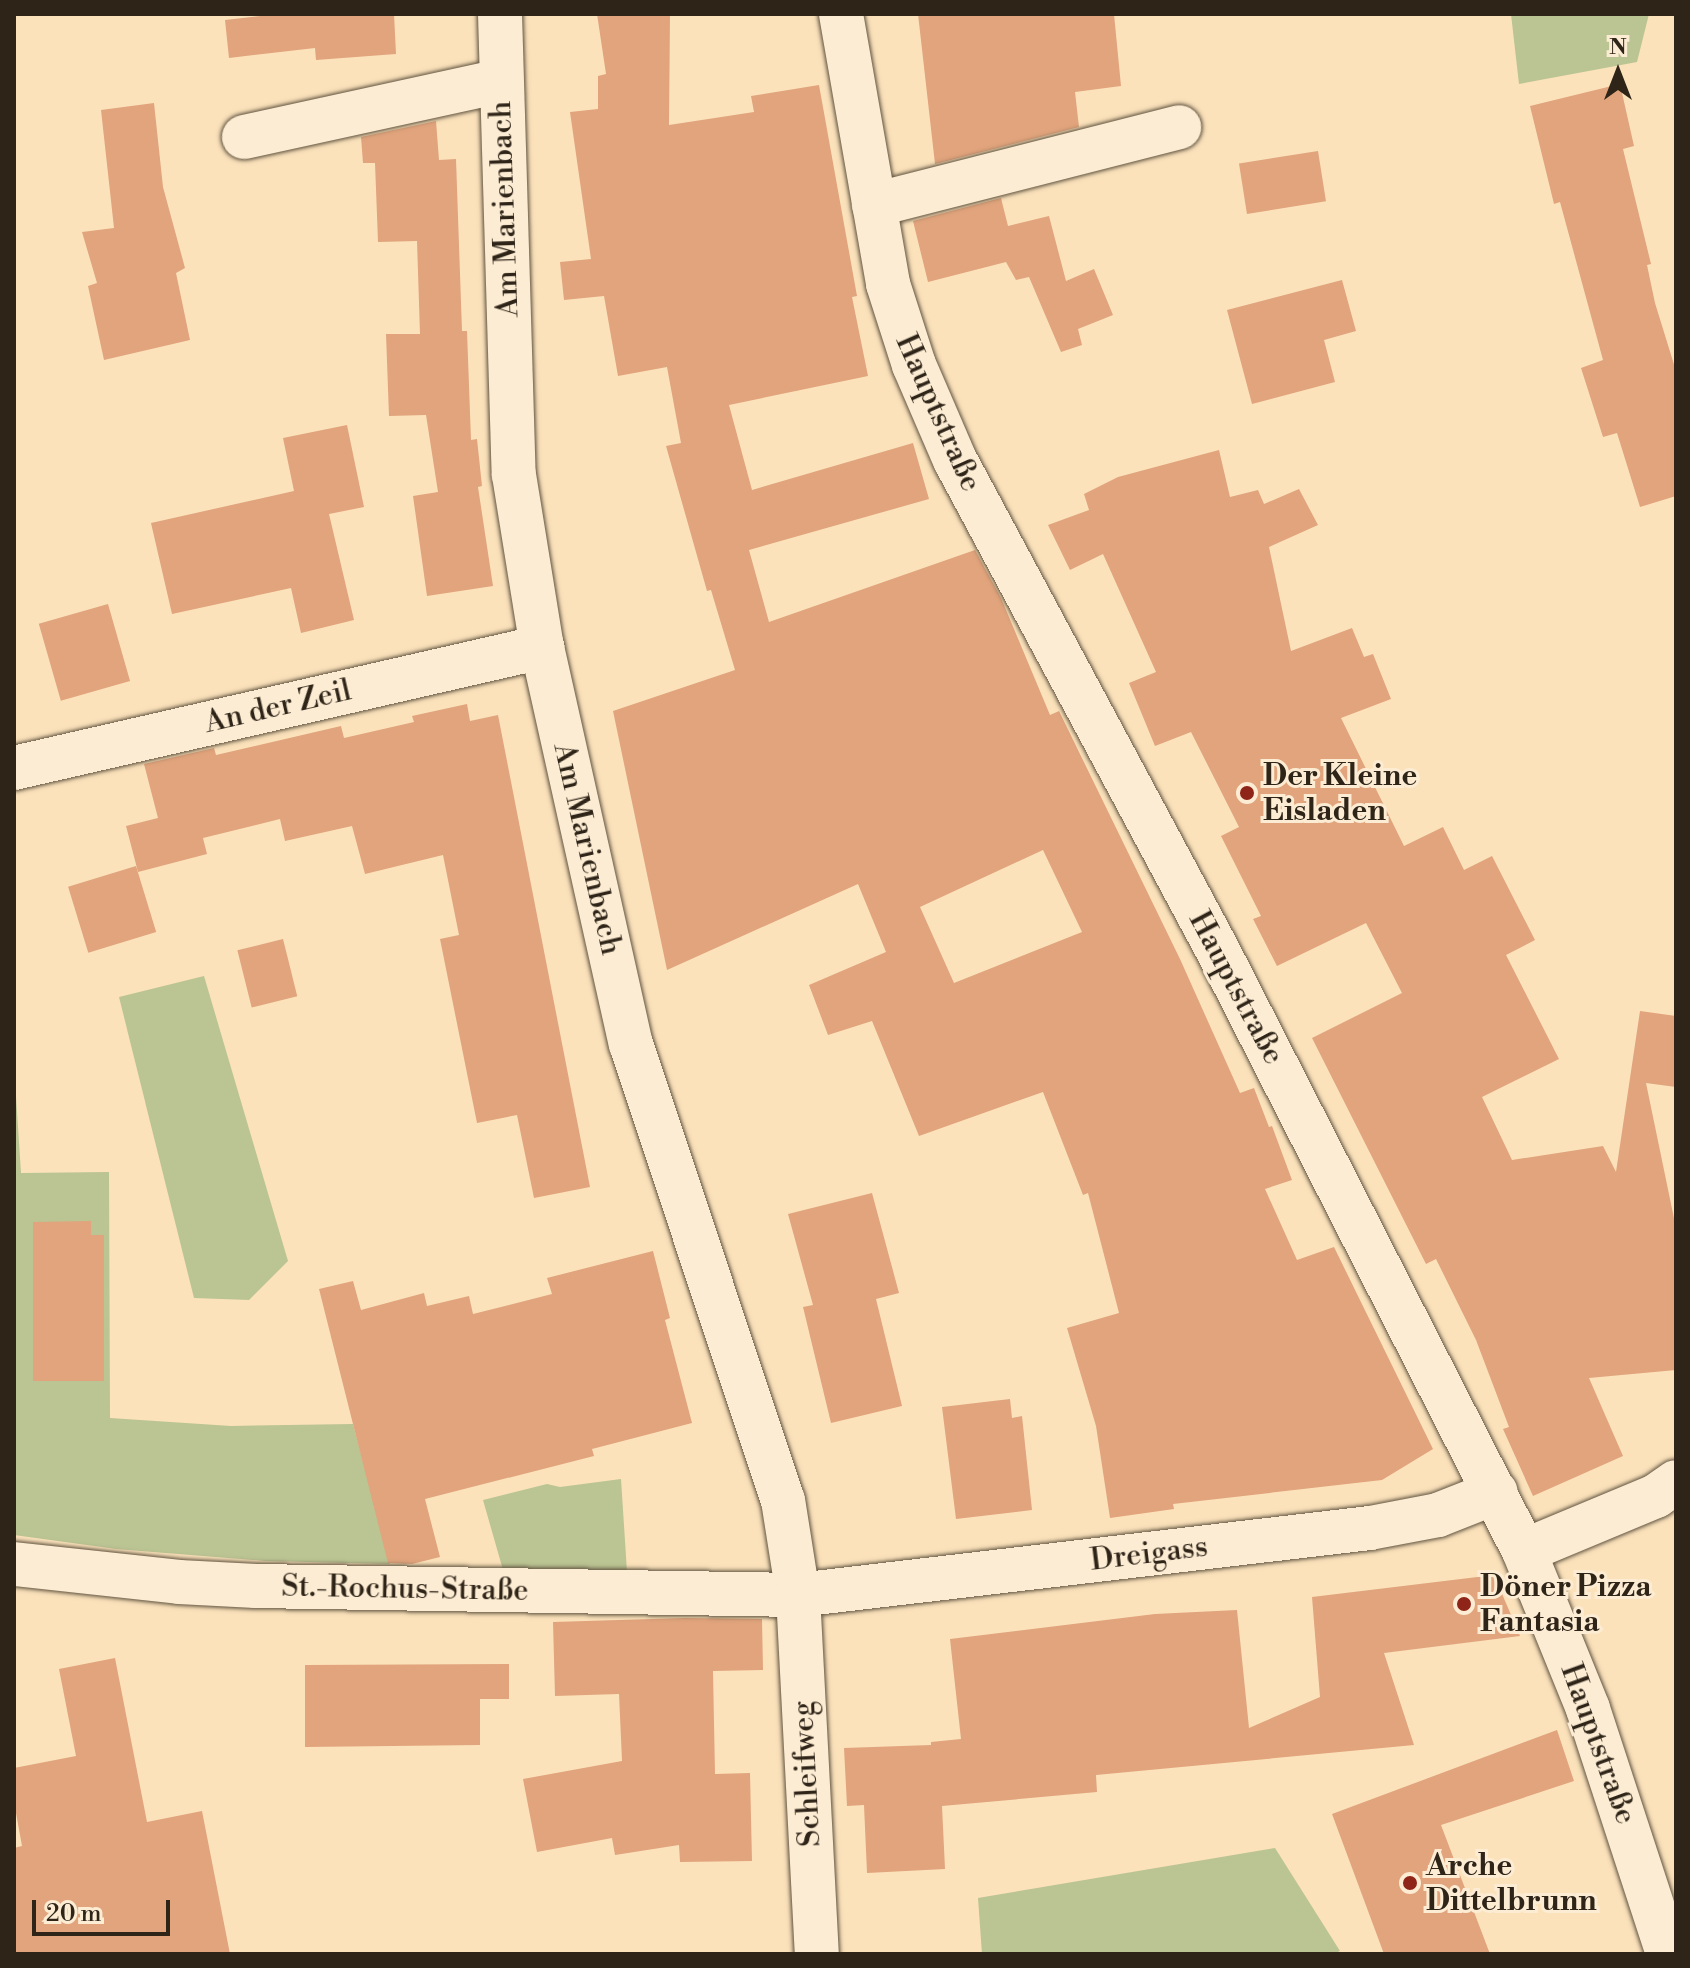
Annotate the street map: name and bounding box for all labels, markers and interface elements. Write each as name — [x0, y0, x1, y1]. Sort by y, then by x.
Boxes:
north arrow — [1578, 32, 1658, 112]
text: N — [1609, 34, 1627, 61]
street label: Am Marienbach — [483, 100, 527, 318]
street label: Hauptstraße — [887, 329, 989, 497]
street label: An der Zeil — [201, 673, 355, 741]
street label: Am Marienbach — [545, 740, 629, 958]
place label: Der Kleine Eisladen — [1263, 758, 1417, 828]
marker: Der Kleine Eisladen — [1238, 784, 1256, 802]
street label: Hauptstraße — [1181, 905, 1291, 1071]
street label: Dreigass — [1088, 1529, 1210, 1579]
street label: St.-Rochus-Straße — [281, 1569, 529, 1609]
place label: Döner Pizza Fantasia — [1480, 1569, 1651, 1640]
marker: Döner Pizza Fantasia — [1455, 1595, 1473, 1613]
street label: Hauptstraße — [1552, 1659, 1644, 1829]
street label: Schleifweg — [785, 1700, 829, 1848]
place label: Arche Dittelbrunn — [1426, 1848, 1597, 1918]
marker: Arche Dittelbrunn — [1401, 1874, 1419, 1892]
scale bar — [36, 1884, 174, 1934]
text: 20 m — [46, 1899, 102, 1929]

